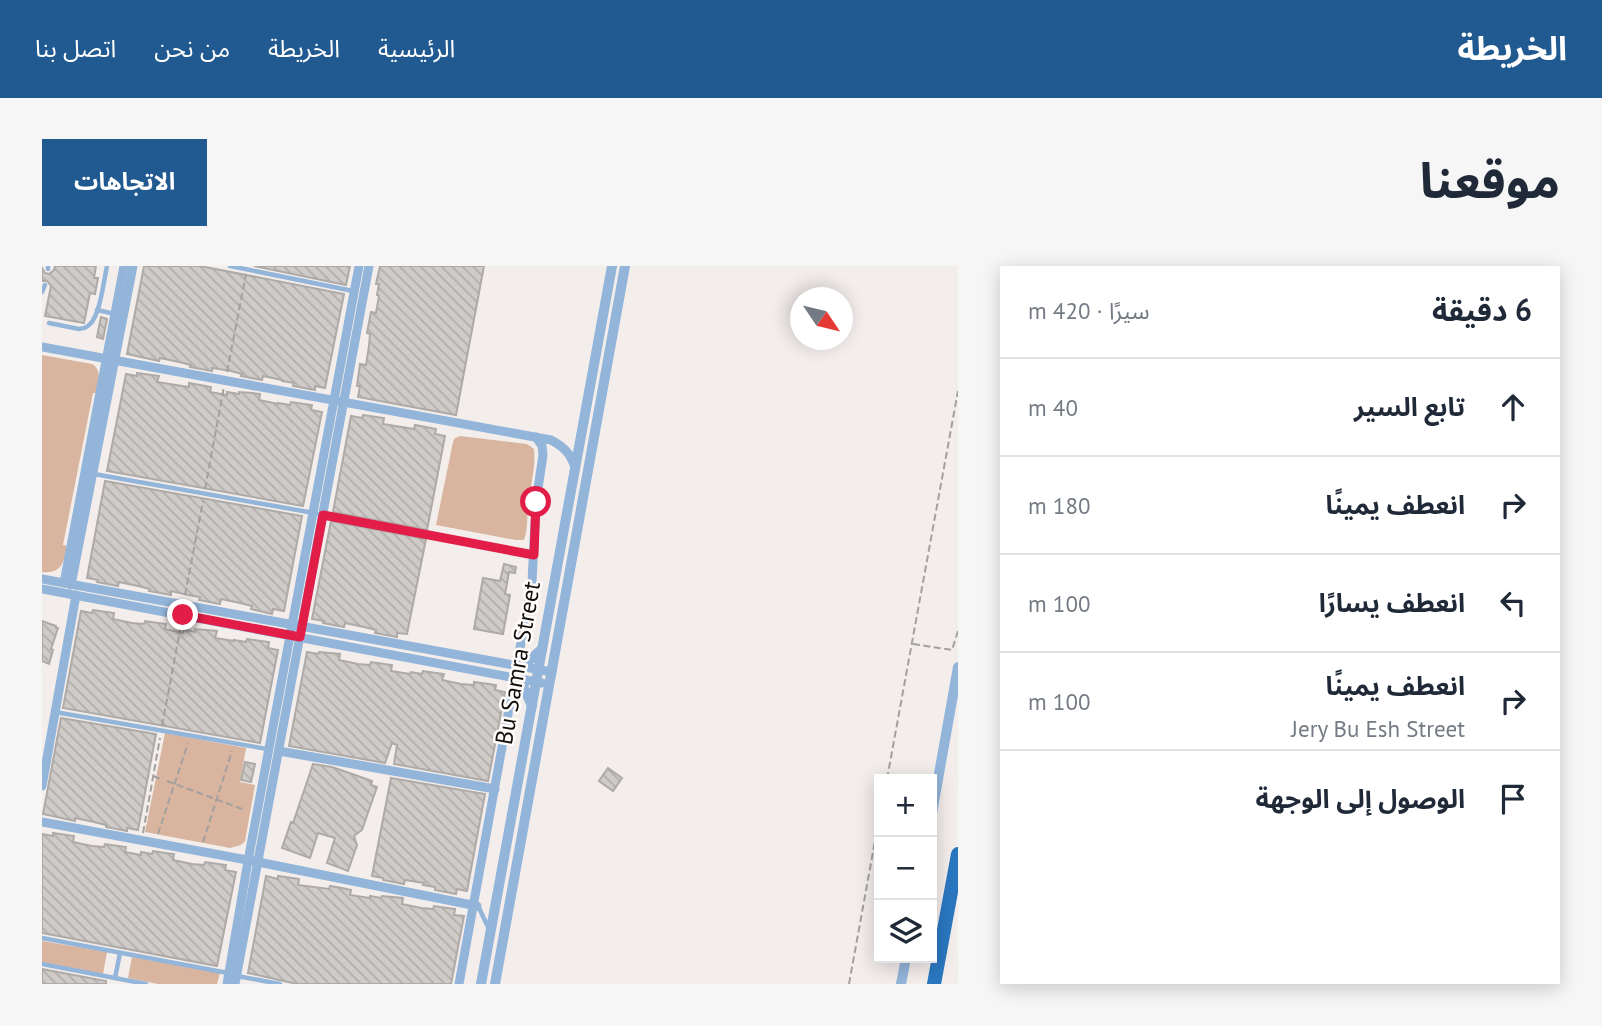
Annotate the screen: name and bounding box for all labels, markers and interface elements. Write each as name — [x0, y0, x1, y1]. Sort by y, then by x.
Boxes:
text: الخريطة — [1457, 26, 1567, 69]
text: اتصل بنا — [35, 33, 116, 64]
text: من نحن — [154, 33, 230, 64]
text: الخريطة — [268, 33, 340, 64]
text: الرئيسية — [378, 33, 455, 64]
button: الاتجاهات — [42, 139, 207, 226]
text: موقعنا — [1420, 148, 1560, 212]
north arrow — [790, 287, 853, 350]
text: 6 دقيقة — [1432, 290, 1532, 329]
text: سيرًا · 420 m — [1028, 296, 1150, 325]
icon: ahead — [1494, 388, 1532, 426]
text: تابع السير — [1354, 390, 1465, 423]
text: 40 m — [1028, 393, 1078, 422]
route start — [520, 486, 551, 517]
icon: right — [1494, 486, 1532, 524]
text: انعطف يمينًا — [1325, 488, 1465, 521]
text: 180 m — [1028, 491, 1090, 520]
street label: Bu Samra Street — [488, 579, 547, 747]
icon: left — [1494, 584, 1532, 622]
text: انعطف يسارًا — [1319, 586, 1465, 619]
text: 100 m — [1028, 589, 1090, 618]
route end — [167, 599, 198, 630]
text: انعطف يمينًا — [1325, 669, 1465, 702]
icon: right — [1494, 682, 1532, 720]
text: 100 m — [1028, 687, 1090, 716]
text: Jery Bu Esh Street — [1291, 714, 1465, 743]
map controls — [874, 774, 937, 963]
button: + — [874, 774, 937, 837]
icon: arrive — [1494, 780, 1532, 818]
text: الوصول إلى الوجهة — [1256, 782, 1465, 815]
button: − — [874, 837, 937, 900]
button: layers — [874, 900, 937, 963]

